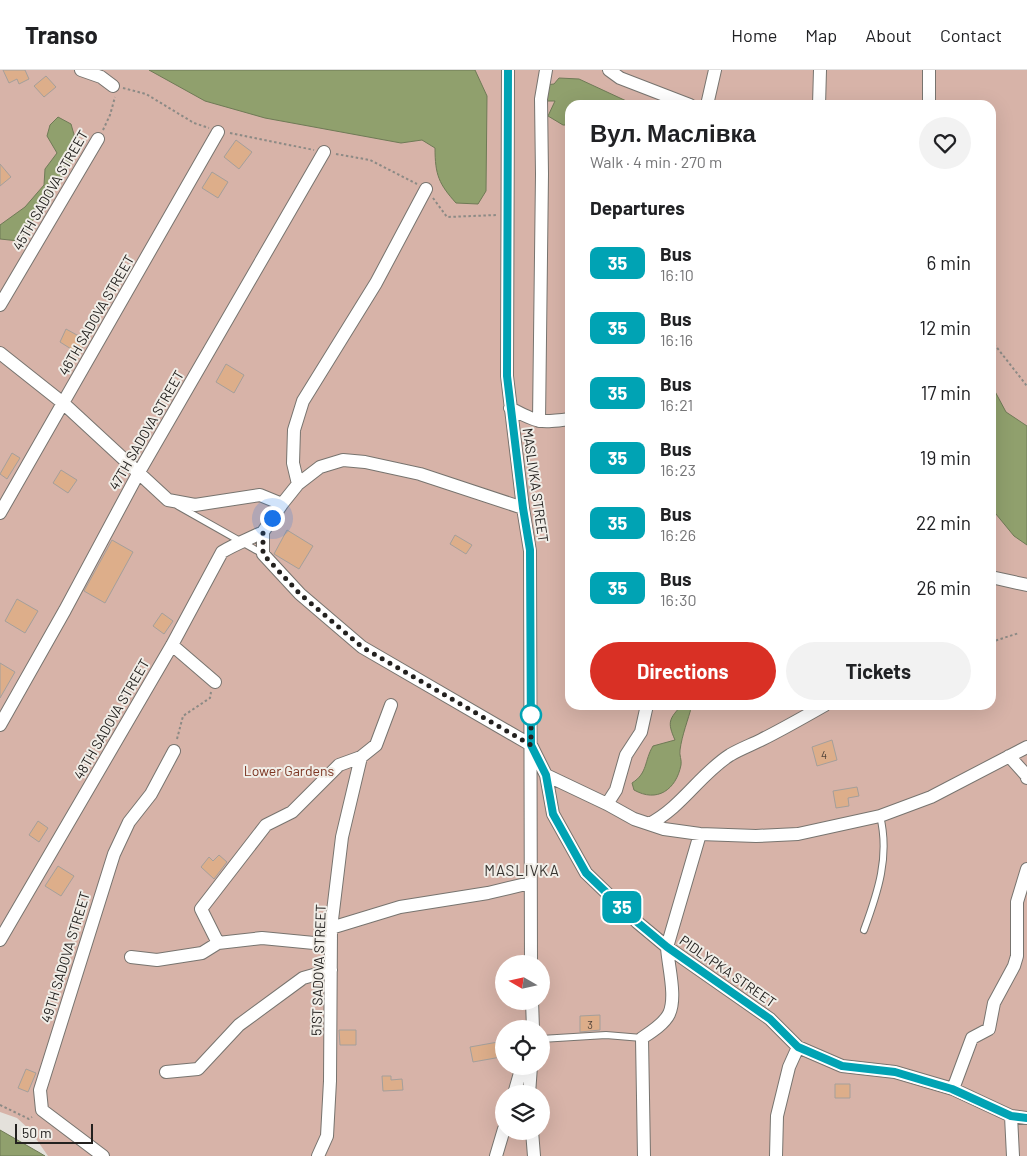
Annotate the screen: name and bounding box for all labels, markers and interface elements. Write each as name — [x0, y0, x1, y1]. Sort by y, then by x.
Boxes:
text: Transo — [25, 20, 98, 49]
text: Home — [731, 24, 777, 46]
text: Map — [805, 24, 837, 46]
text: About — [865, 24, 912, 46]
text: Contact — [940, 24, 1002, 46]
button: heart — [919, 117, 971, 169]
text: Вул. Маслівка — [590, 118, 756, 147]
street label: 45TH SADOVA STREET — [9, 127, 91, 253]
text: Walk · 4 min · 270 m — [590, 152, 722, 171]
text: Departures — [590, 196, 685, 219]
text: Bus — [660, 242, 692, 265]
text: 6 min — [927, 251, 971, 274]
street label: 46TH SADOVA STREET — [55, 252, 137, 378]
text: 35 — [608, 252, 627, 274]
text: 16:10 — [660, 265, 694, 284]
text: Bus — [660, 307, 692, 330]
text: 12 min — [920, 316, 971, 339]
text: 35 — [608, 317, 627, 339]
text: 16:16 — [660, 330, 693, 349]
street label: 47TH SADOVA STREET — [105, 367, 187, 493]
text: Bus — [660, 372, 692, 395]
text: 17 min — [921, 381, 971, 404]
text: 35 — [608, 382, 627, 404]
text: 16:21 — [660, 395, 693, 414]
street label: MASLIVKA STREET — [520, 427, 552, 543]
text: Bus — [660, 437, 692, 460]
text: 19 min — [920, 446, 971, 469]
text: 35 — [608, 447, 627, 469]
text: 16:23 — [660, 460, 696, 479]
text: Bus — [660, 502, 692, 525]
your location — [260, 506, 285, 531]
text: 22 min — [916, 511, 971, 534]
text: 35 — [608, 512, 627, 534]
text: 16:26 — [660, 525, 696, 544]
text: Bus — [660, 567, 692, 590]
text: 26 min — [916, 576, 971, 599]
text: 35 — [608, 577, 627, 599]
text: 16:30 — [660, 590, 697, 609]
button: Directions — [590, 642, 776, 700]
button: Tickets — [786, 642, 971, 700]
street label: 48TH SADOVA STREET — [70, 656, 152, 782]
unlabelled marker — [520, 704, 542, 726]
house number: 4 — [821, 748, 827, 761]
park label: Lower Gardens — [244, 762, 335, 779]
district label: MASLIVKA — [484, 861, 560, 879]
street label: 49TH SADOVA STREET — [37, 889, 93, 1025]
line badge: 35 — [600, 891, 644, 923]
text: 35 — [612, 896, 632, 918]
street label: 51ST SADOVA STREET — [307, 904, 329, 1036]
street label: PIDLYPKA STREET — [677, 931, 780, 1011]
north arrow — [495, 955, 550, 1010]
map controls — [495, 955, 550, 1140]
house number: 3 — [587, 1018, 593, 1031]
button: locate — [495, 1020, 550, 1075]
button: layers — [495, 1085, 550, 1140]
scale bar — [15, 1121, 92, 1144]
text: 50 m — [22, 1124, 51, 1141]

